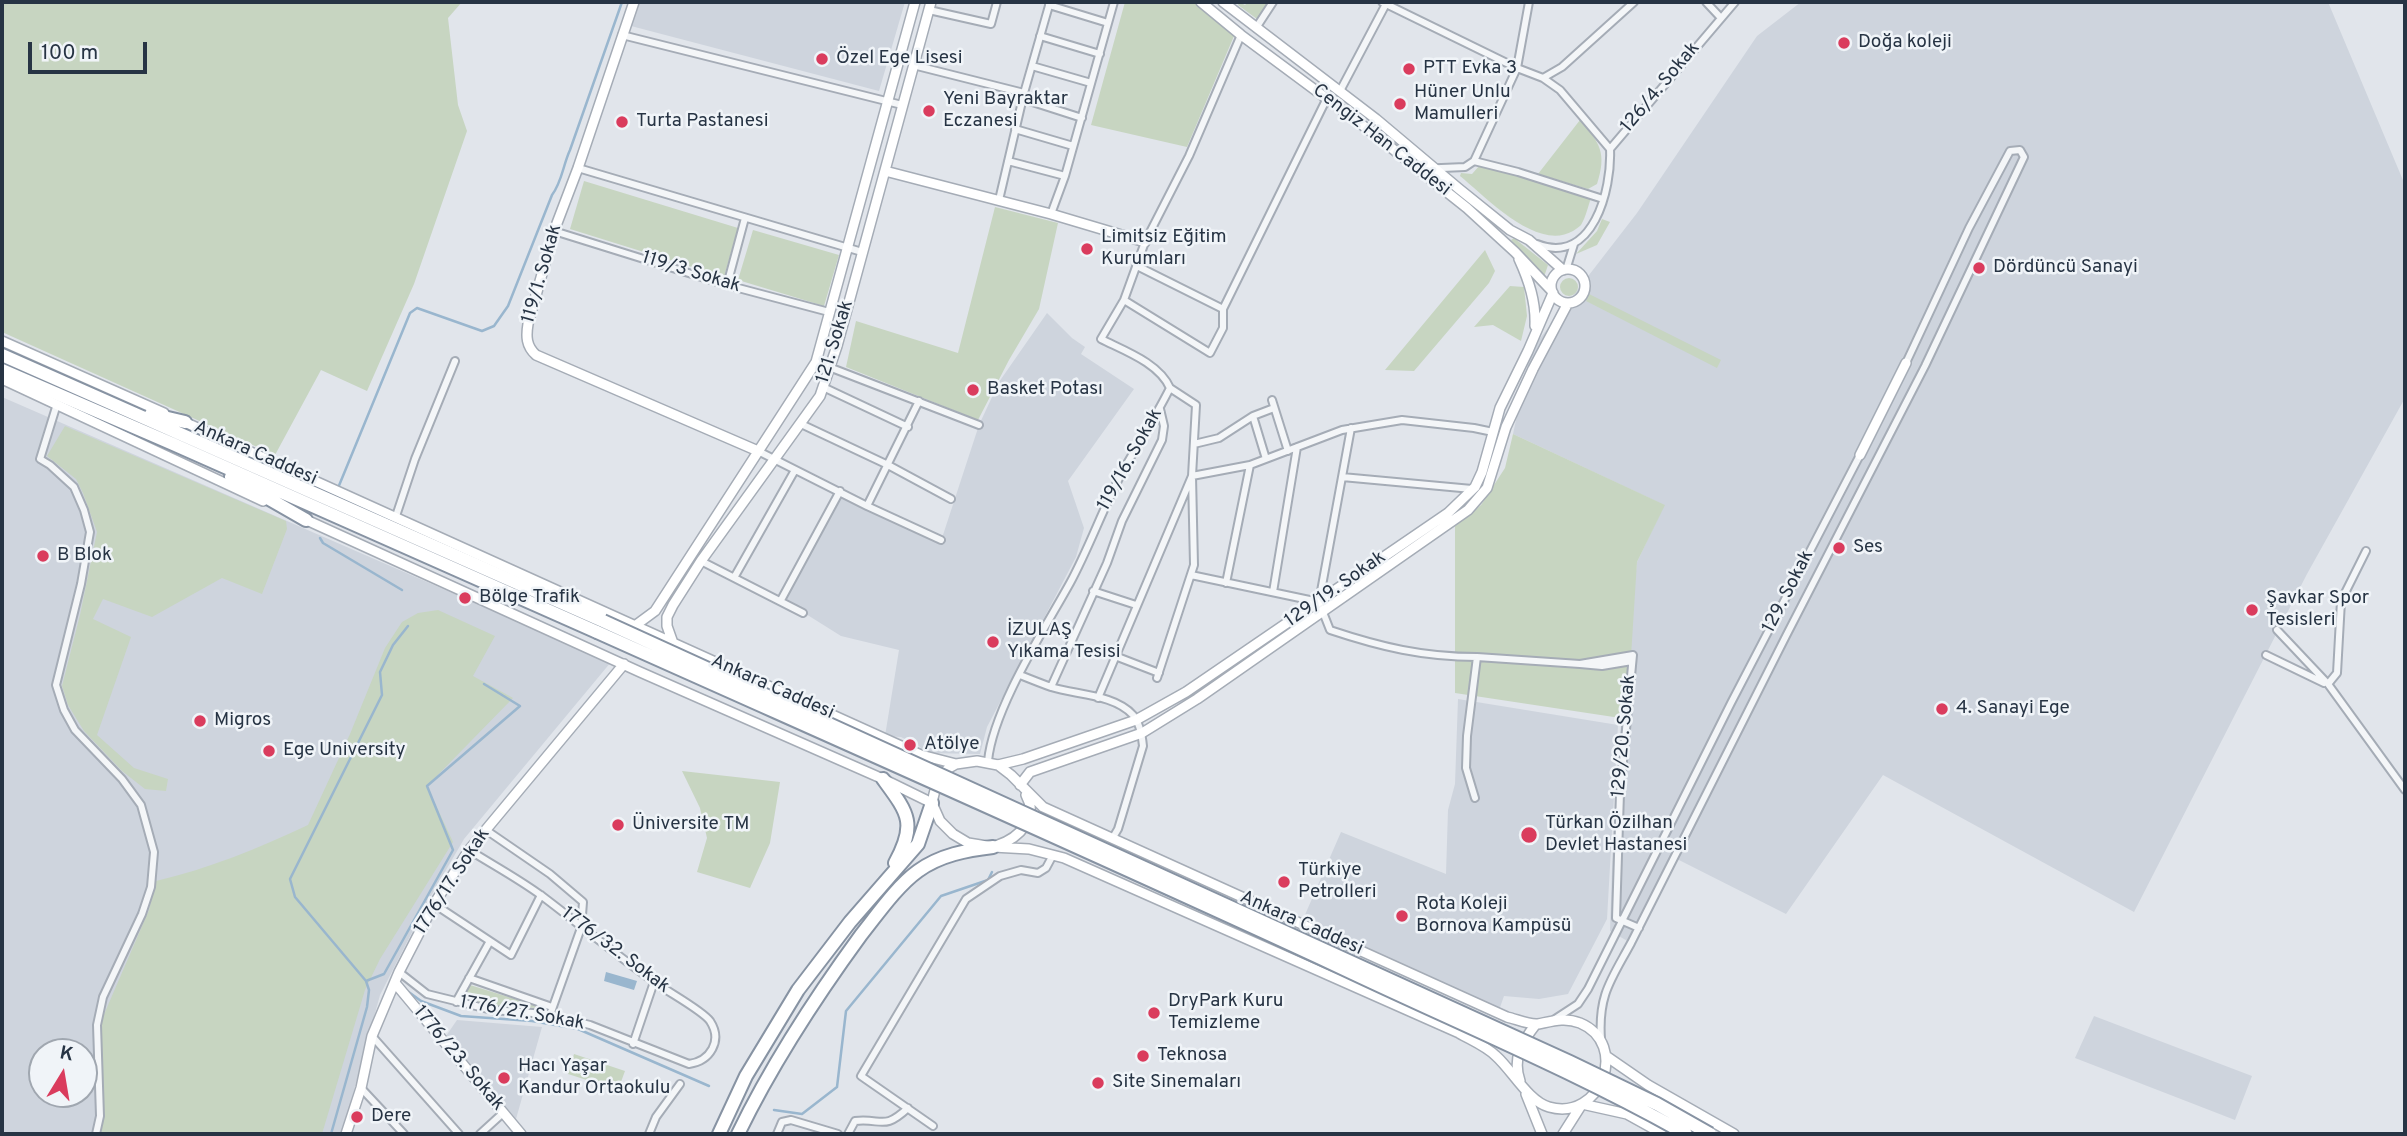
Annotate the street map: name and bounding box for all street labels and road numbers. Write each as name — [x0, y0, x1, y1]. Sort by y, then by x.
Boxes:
street label: 126/4. Sokak — [1617, 38, 1705, 138]
street label: Cengiz Han Caddesi — [1307, 80, 1455, 202]
street label: 119/1. Sokak — [518, 222, 568, 326]
street label: 119/3 Sokak — [639, 247, 743, 299]
street label: 121. Sokak — [813, 298, 859, 386]
street label: 119/16. Sokak — [1094, 405, 1168, 515]
street label: Ankara Caddesi — [190, 417, 320, 491]
street label: 129/19. Sokak — [1281, 547, 1391, 633]
street label: 129. Sokak — [1758, 547, 1820, 637]
street label: Ankara Caddesi — [707, 651, 837, 725]
street label: 129/20. Sokak — [1608, 674, 1642, 798]
street label: 1776/17. Sokak — [410, 824, 496, 940]
street label: Ankara Caddesi — [1236, 887, 1366, 961]
street label: 1776/32. Sokak — [556, 903, 674, 999]
street label: 1776/27. Sokak — [458, 992, 586, 1036]
street label: 1776/23. Sokak — [407, 1002, 509, 1116]

